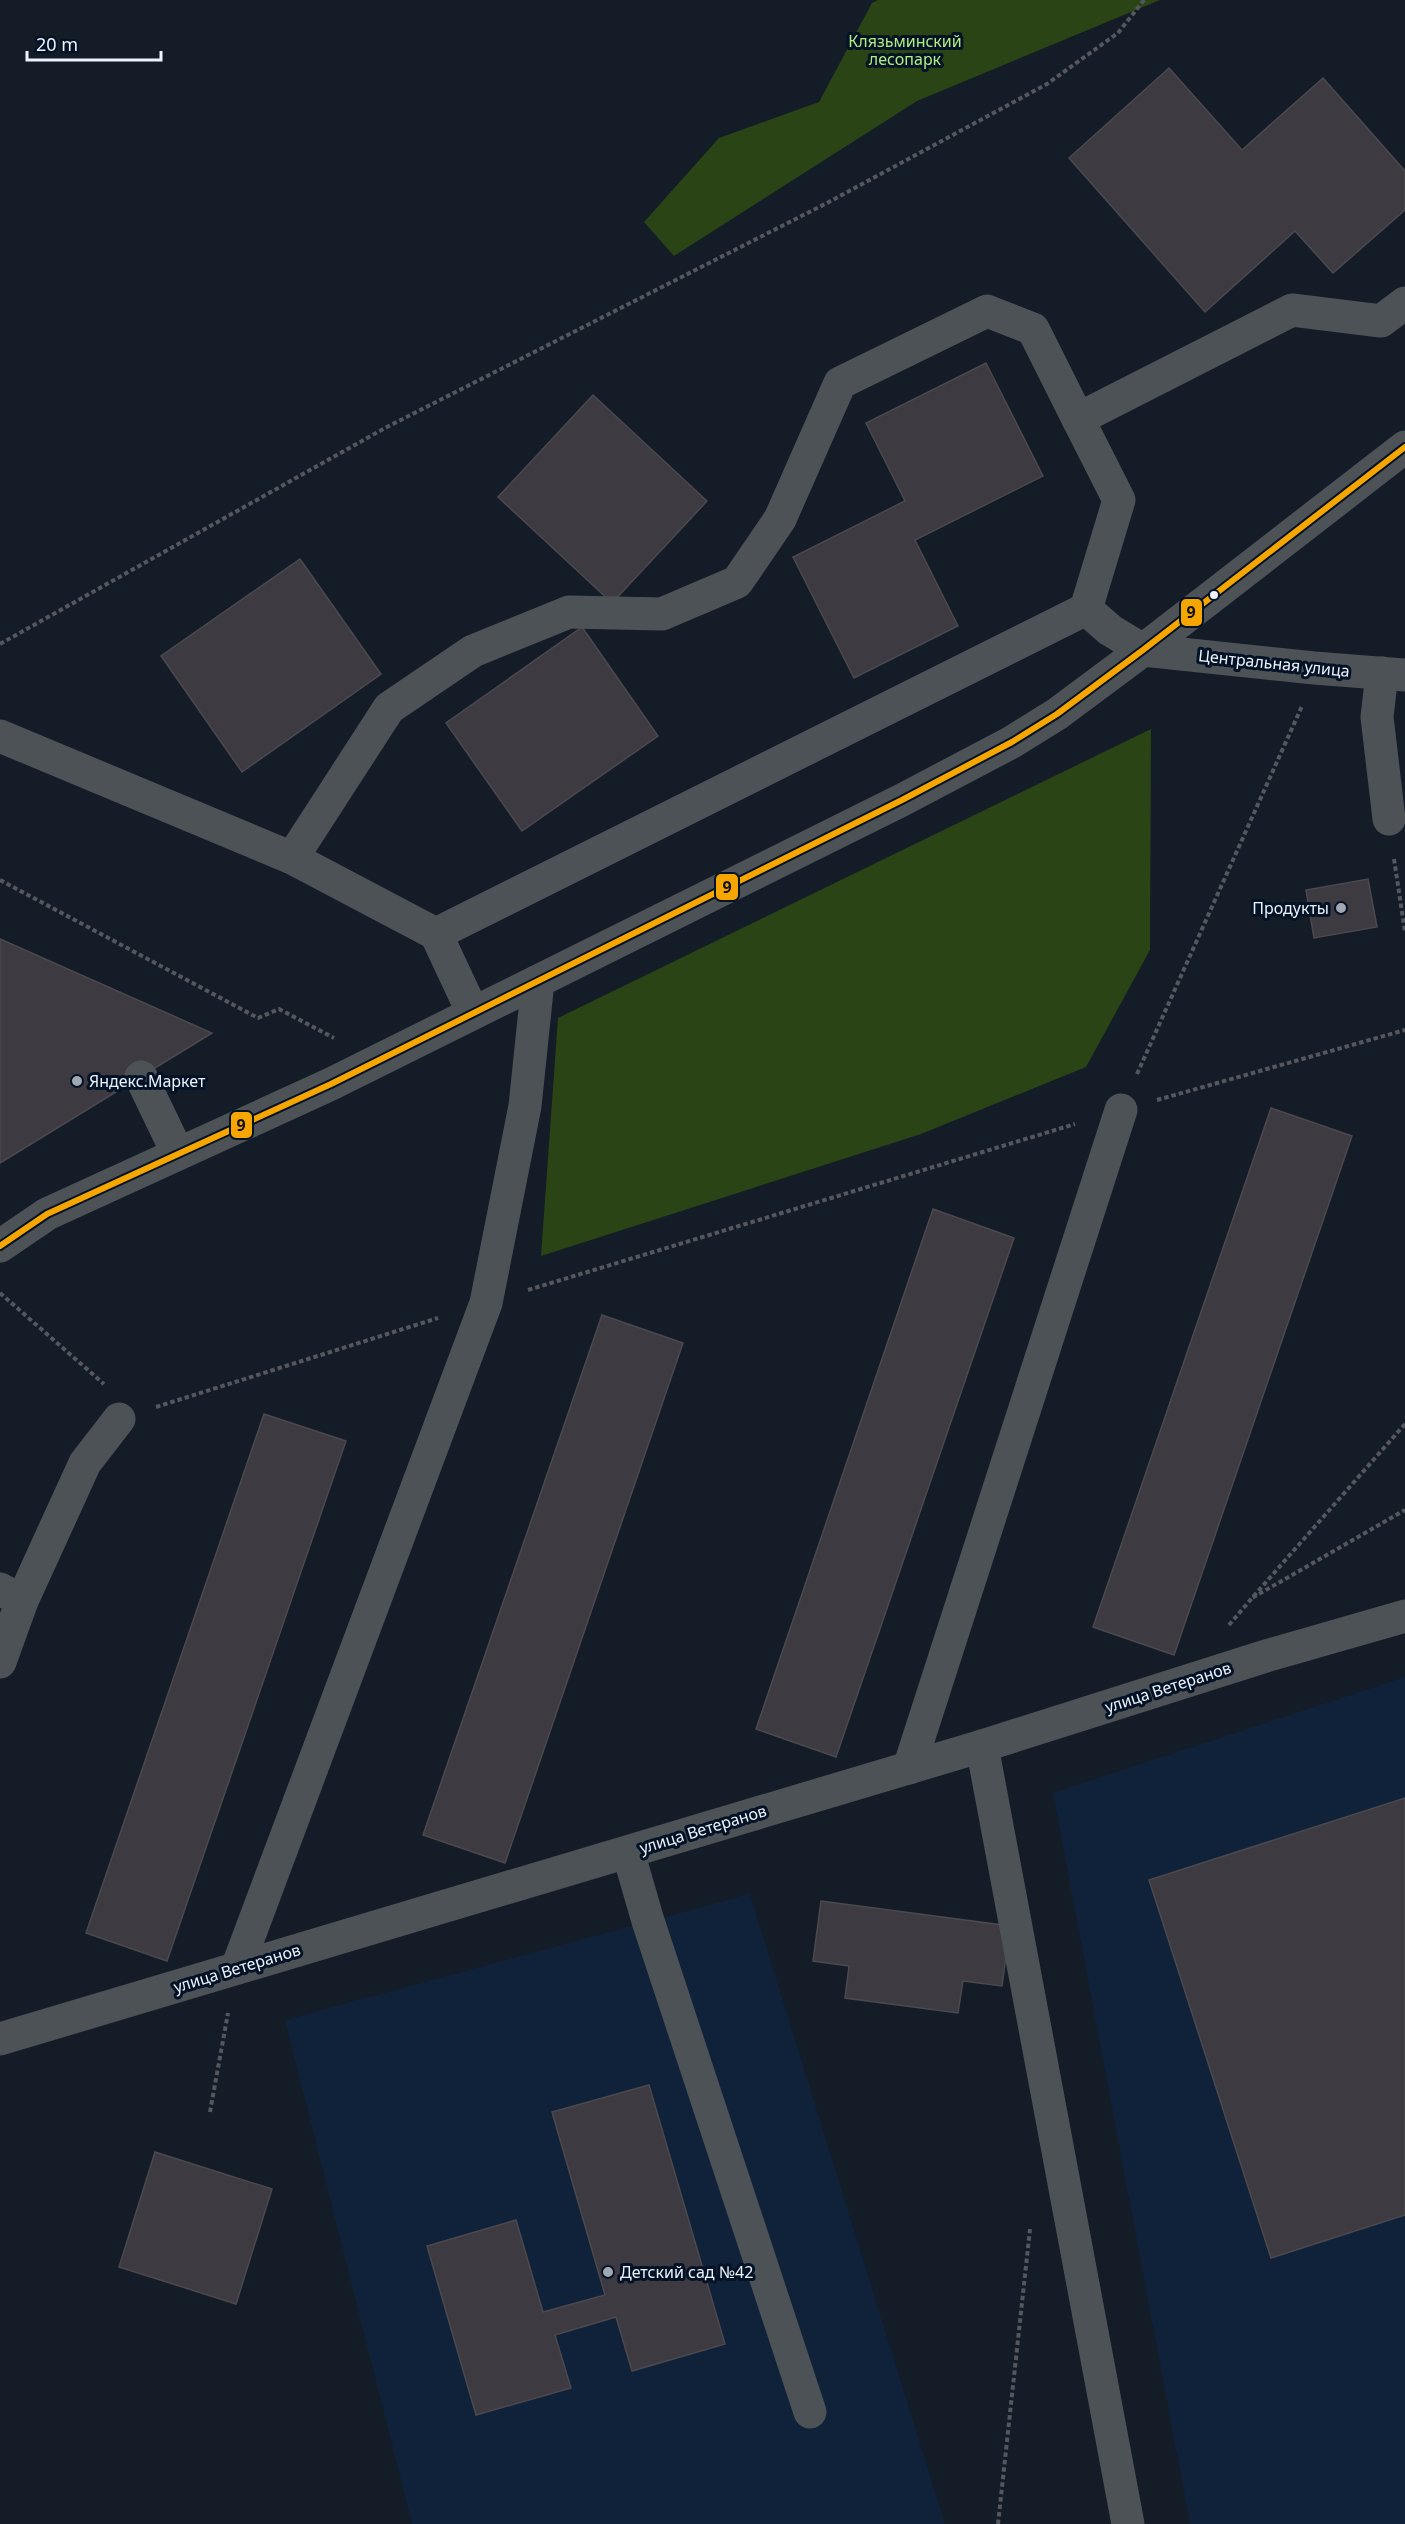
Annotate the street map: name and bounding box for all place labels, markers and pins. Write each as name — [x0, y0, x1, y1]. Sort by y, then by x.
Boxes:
unlabelled marker — [1208, 589, 1220, 601]
place label: Продукты — [1252, 897, 1329, 919]
marker: Продукты — [1334, 901, 1348, 915]
place label: Яндекс.Маркет — [89, 1070, 206, 1092]
marker: Яндекс.Маркет — [70, 1074, 84, 1088]
place label: Детский сад №42 — [620, 2261, 753, 2283]
marker: Детский сад №42 — [601, 2265, 615, 2279]

